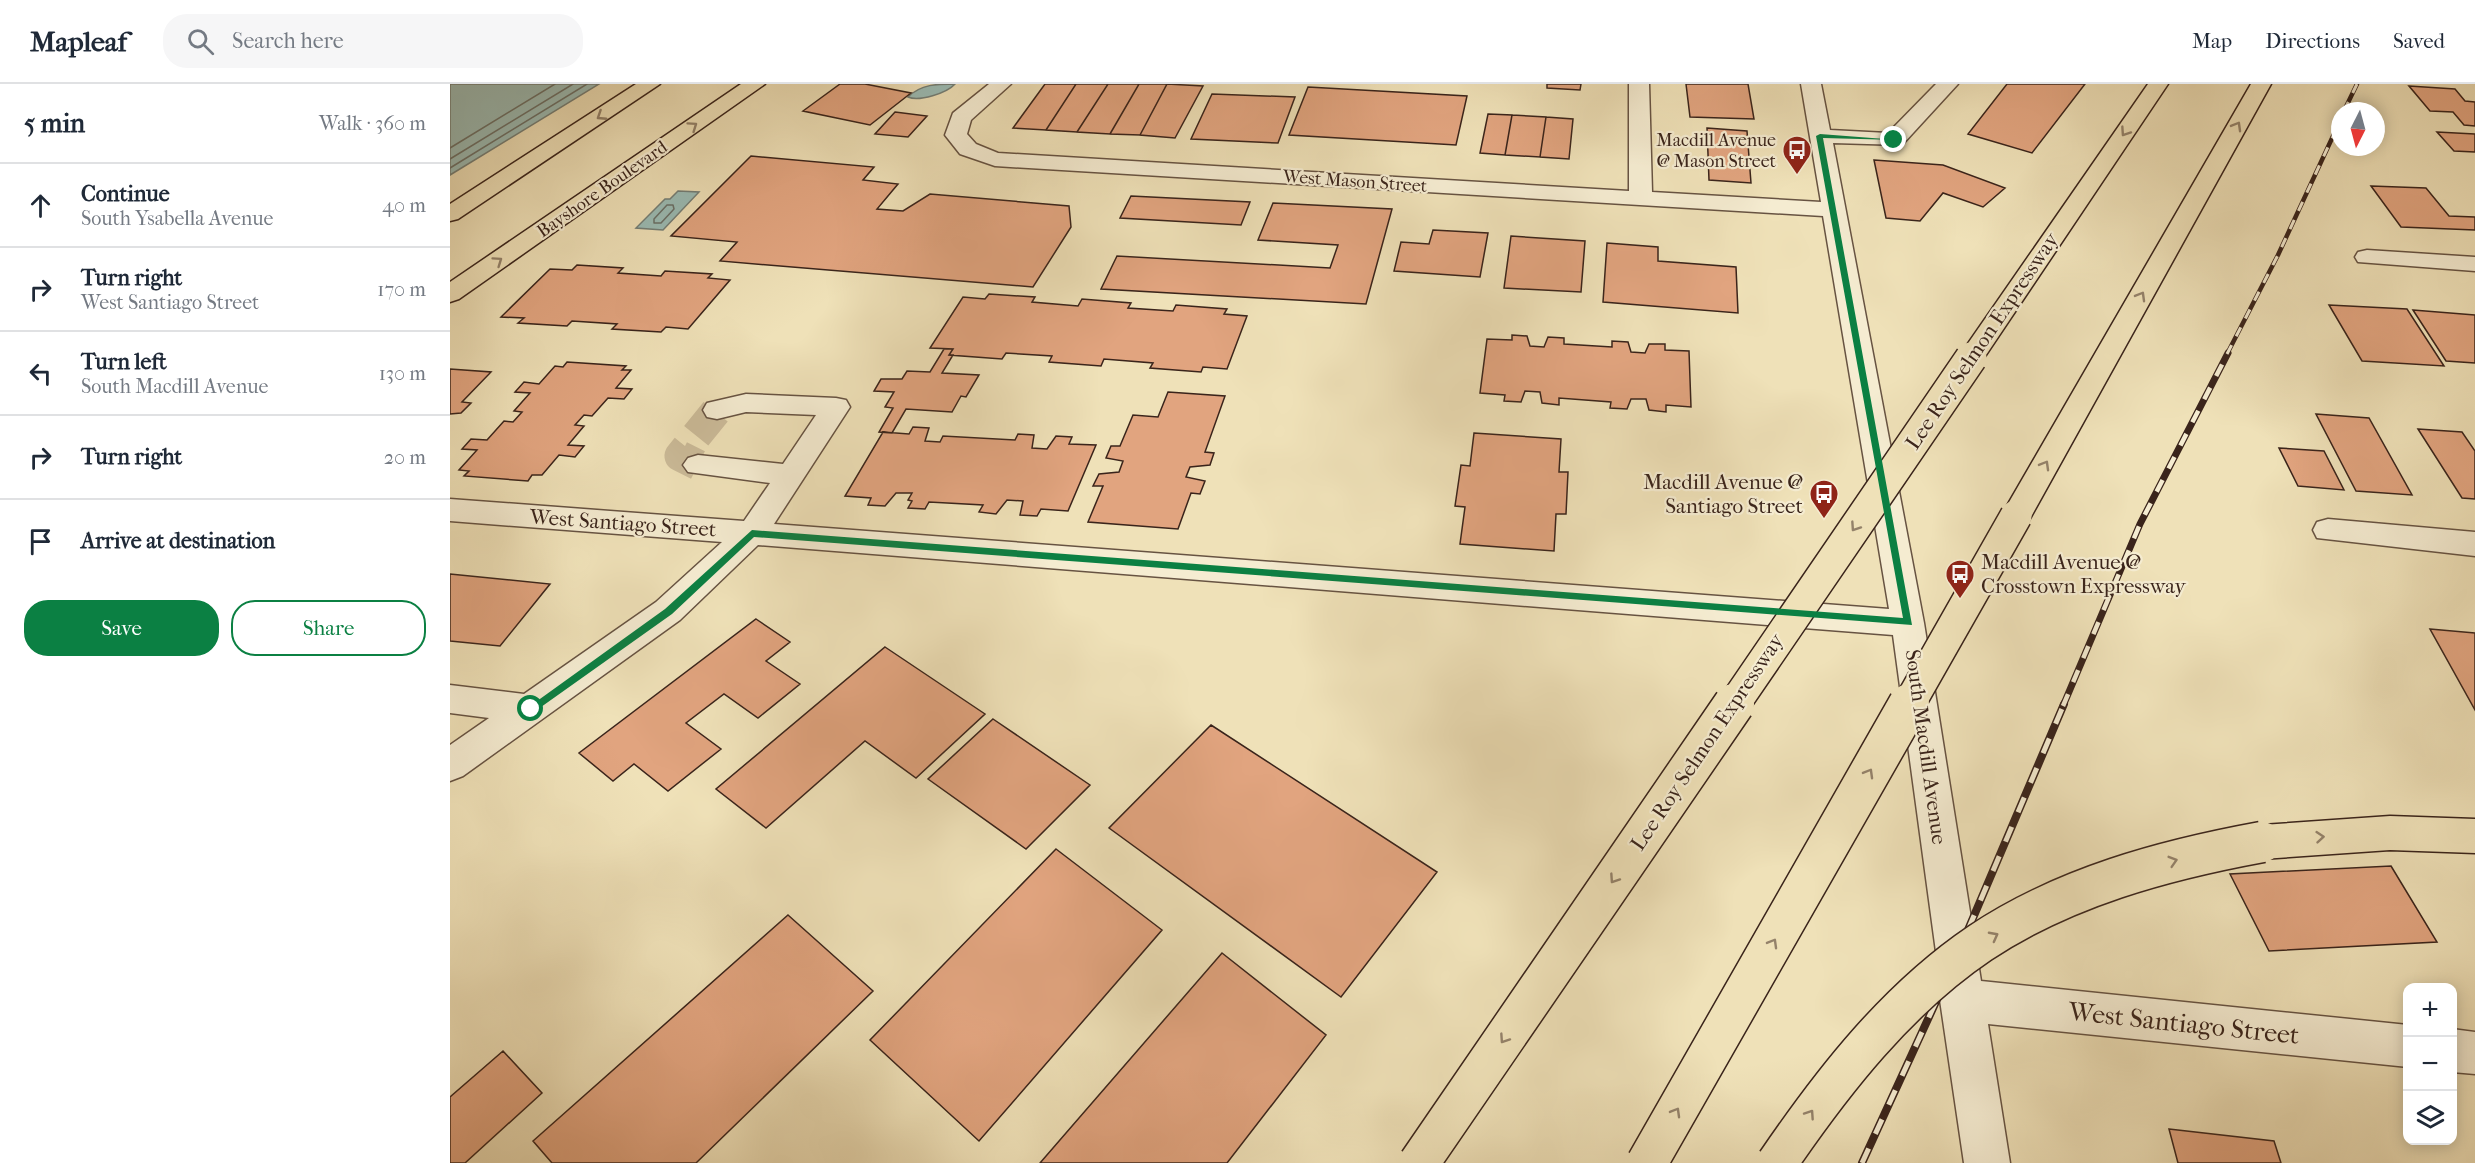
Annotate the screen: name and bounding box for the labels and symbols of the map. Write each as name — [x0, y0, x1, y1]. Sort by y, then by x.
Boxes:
north arrow — [2331, 102, 2385, 156]
one-way arrow — [596, 109, 607, 120]
one-way arrow — [687, 122, 698, 133]
one-way arrow — [2230, 122, 2241, 132]
route end — [1880, 126, 1906, 152]
one-way arrow — [2121, 126, 2132, 137]
place label: Macdill Avenue @ Mason Street — [1656, 130, 1777, 172]
bus stop icon: Macdill Avenue @ Mason Street — [1781, 134, 1813, 176]
street label: Bayshore Boulevard — [533, 137, 672, 242]
street label: West Mason Street — [1281, 166, 1428, 197]
street label: Lee Roy Selmon Expressway — [1901, 228, 2064, 454]
one-way arrow — [492, 257, 503, 268]
one-way arrow — [2134, 292, 2145, 302]
one-way arrow — [2038, 461, 2049, 472]
place label: Macdill Avenue @ Santiago Street — [1643, 470, 1803, 518]
bus stop icon: Macdill Avenue @ Santiago Street — [1808, 478, 1840, 520]
street label: West Santiago Street — [528, 504, 718, 542]
one-way arrow — [1851, 520, 1862, 531]
place label: Macdill Avenue @ Crosstown Expressway — [1981, 550, 2187, 598]
bus stop icon: Macdill Avenue @ Crosstown Expressway — [1944, 558, 1976, 600]
street label: Lee Roy Selmon Expressway — [1626, 629, 1789, 855]
street label: South Macdill Avenue — [1900, 648, 1952, 846]
route start — [517, 695, 543, 721]
one-way arrow — [1862, 769, 1873, 780]
one-way arrow — [2315, 830, 2324, 843]
one-way arrow — [2167, 856, 2178, 868]
one-way arrow — [1610, 872, 1621, 883]
one-way arrow — [1987, 932, 1998, 943]
one-way arrow — [1765, 939, 1777, 949]
street label: West Santiago Street — [2066, 996, 2301, 1051]
one-way arrow — [1500, 1033, 1511, 1044]
one-way arrow — [1669, 1108, 1680, 1118]
one-way arrow — [1802, 1110, 1813, 1121]

